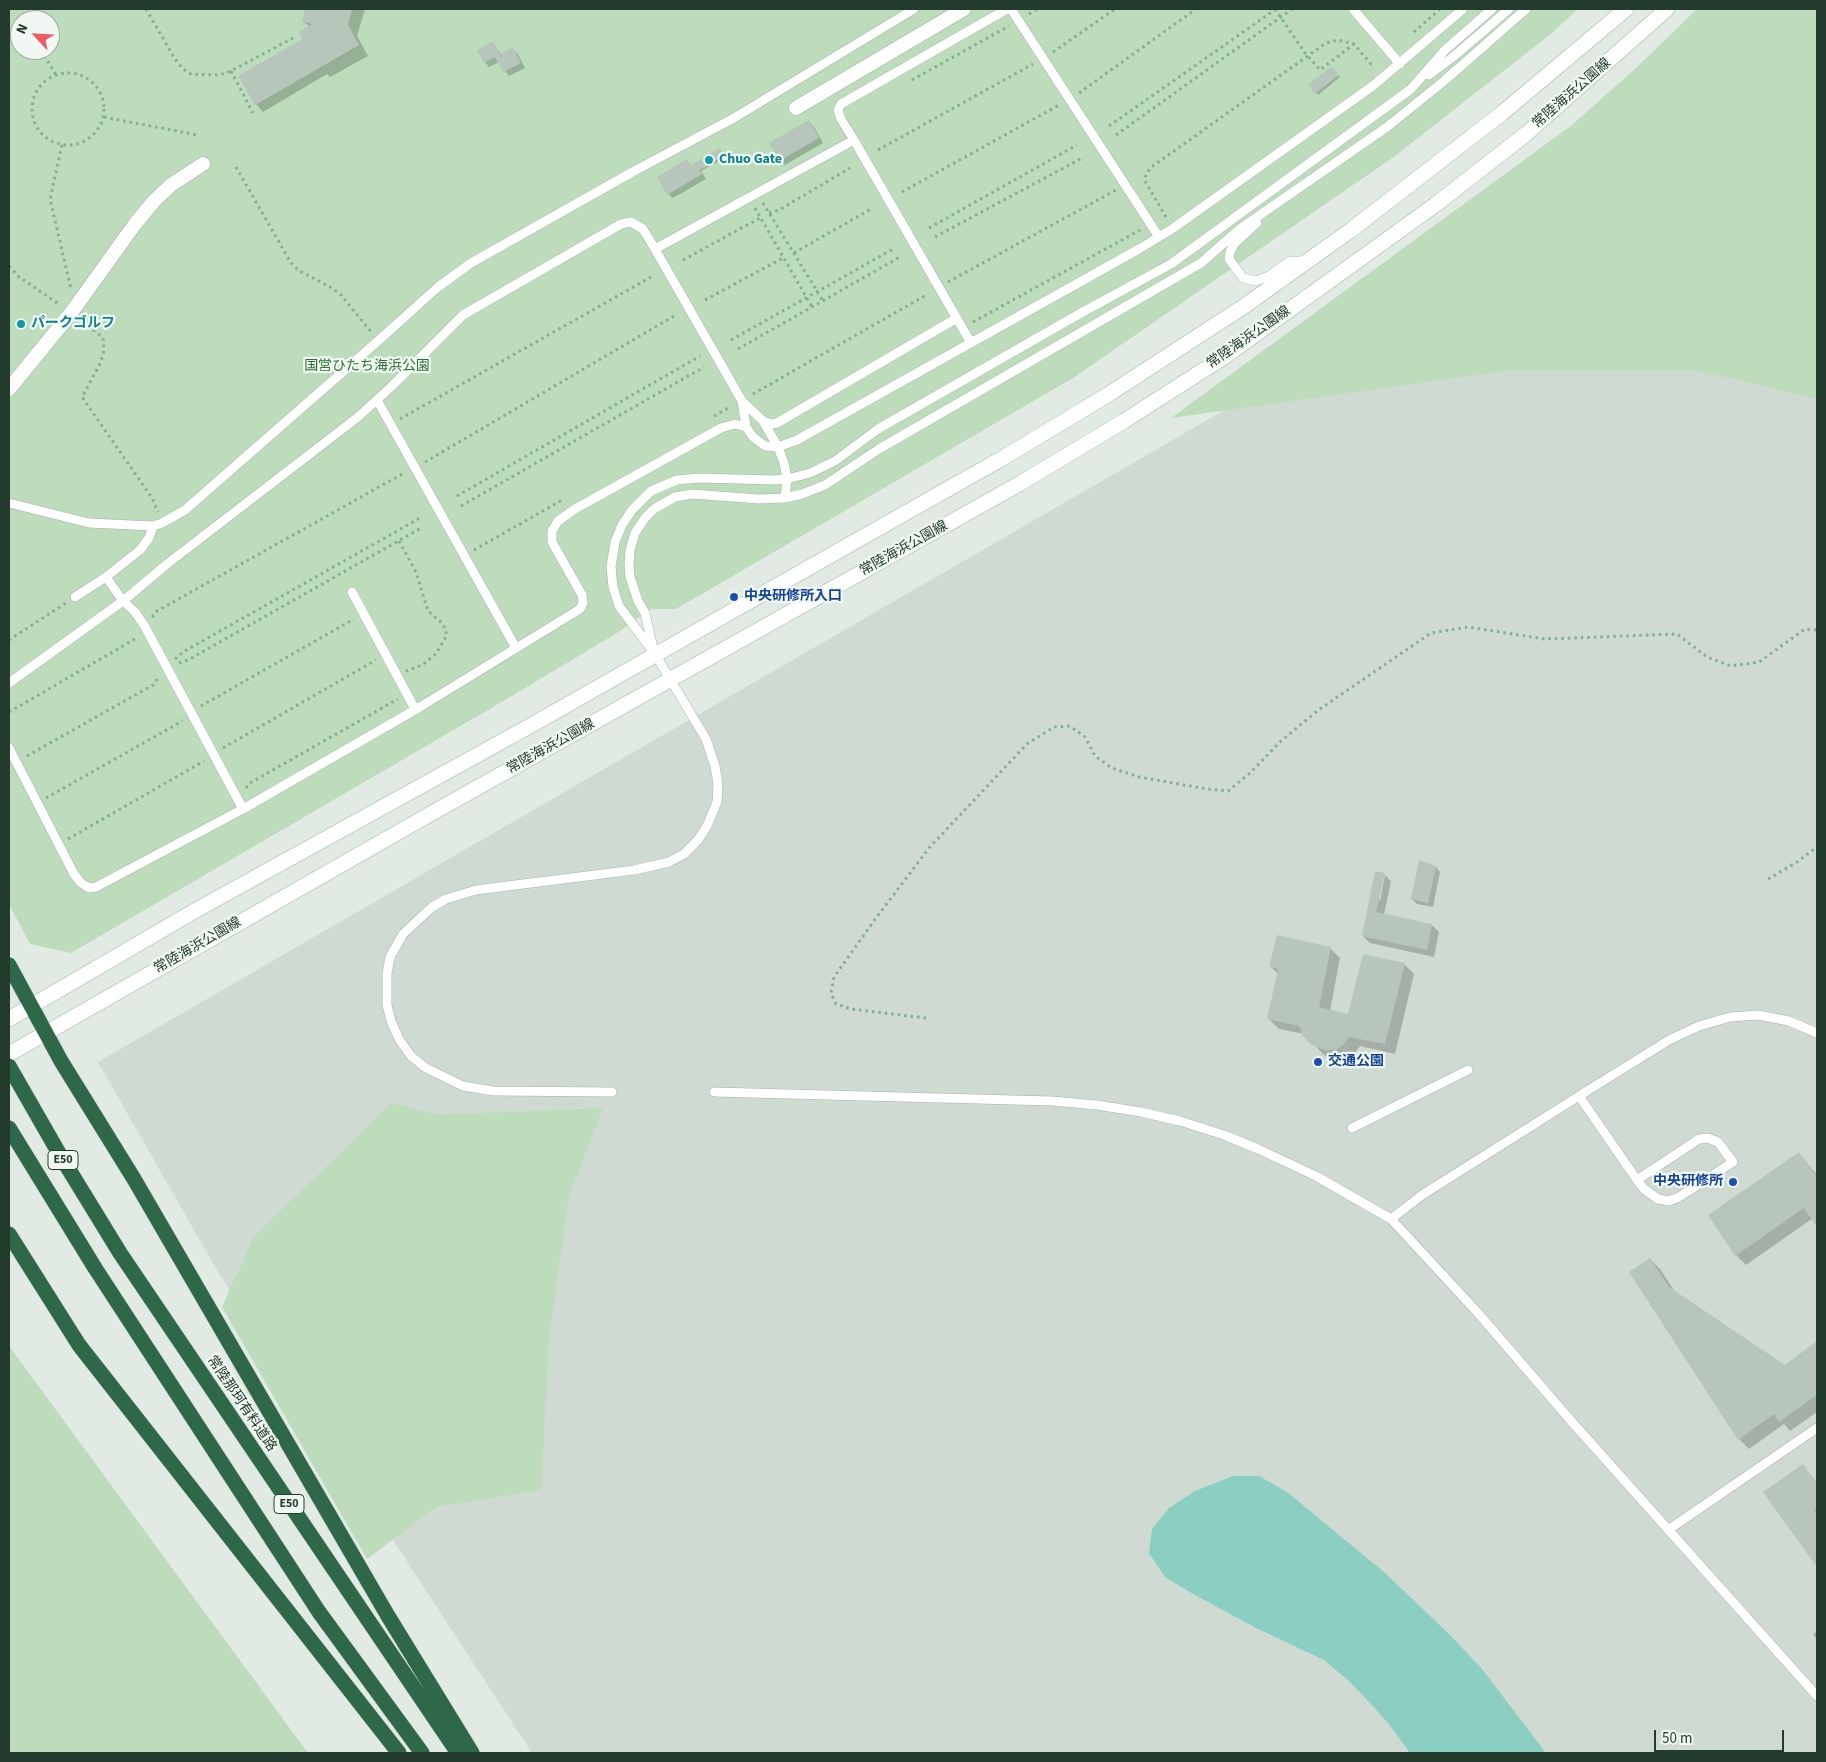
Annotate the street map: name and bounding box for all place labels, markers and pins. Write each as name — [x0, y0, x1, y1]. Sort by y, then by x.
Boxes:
place label: Chuo Gate — [719, 152, 782, 168]
marker: Chuo Gate — [703, 154, 715, 166]
place label: パークゴルフ — [31, 316, 115, 332]
marker: パークゴルフ — [15, 318, 27, 330]
place label: 中央研修所入口 — [744, 589, 842, 605]
marker: 中央研修所入口 — [728, 591, 740, 603]
place label: 交通公園 — [1328, 1054, 1384, 1070]
marker: 交通公園 — [1312, 1056, 1324, 1068]
place label: 中央研修所 — [1653, 1174, 1723, 1190]
marker: 中央研修所 — [1727, 1176, 1739, 1188]

